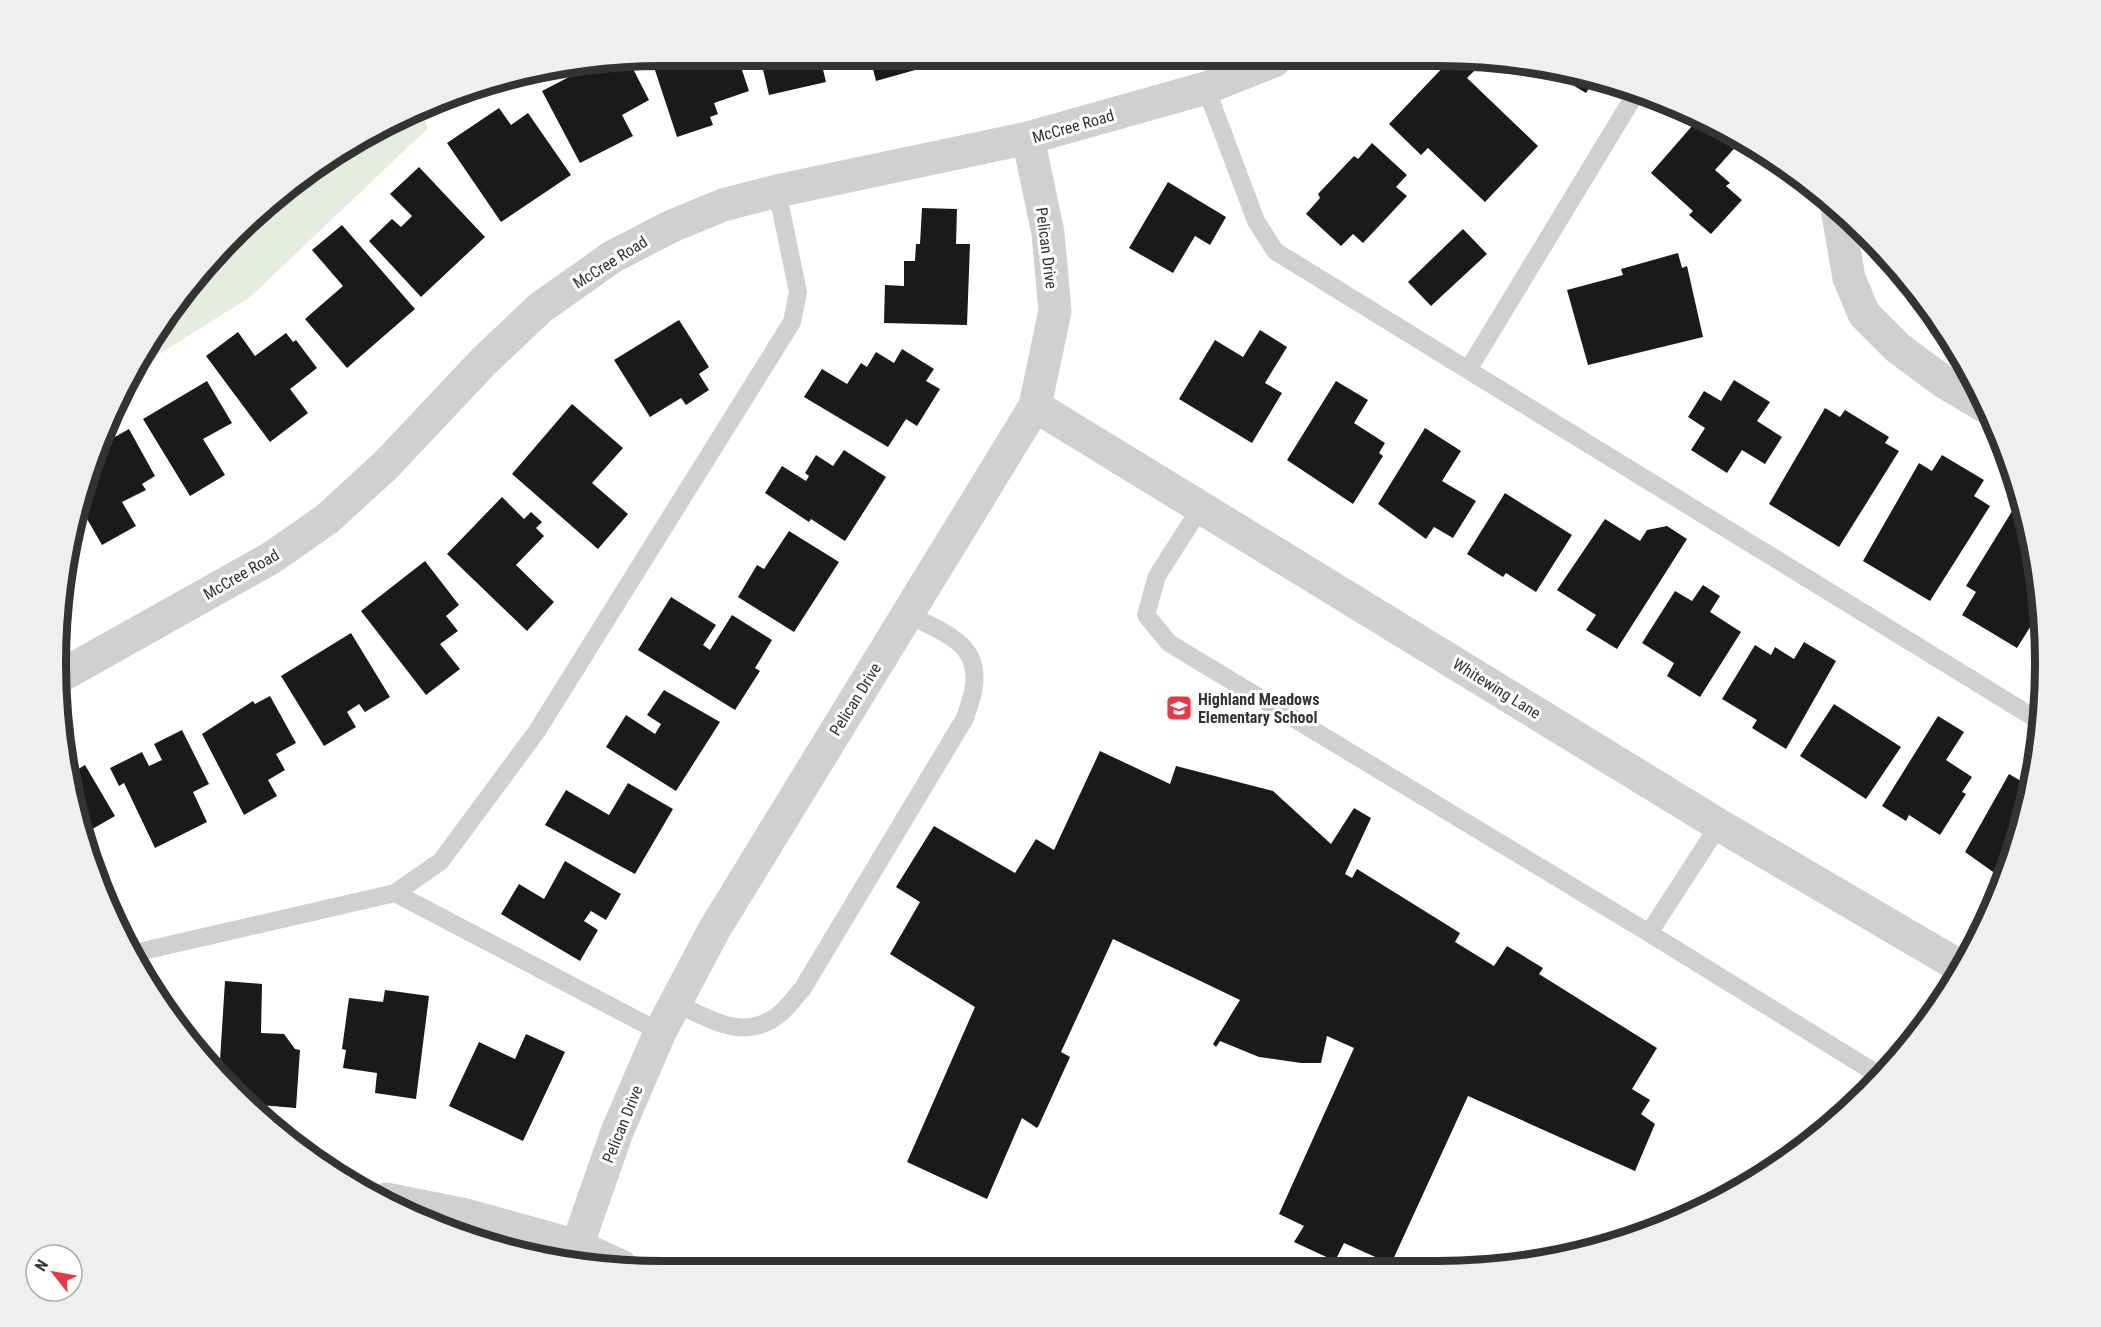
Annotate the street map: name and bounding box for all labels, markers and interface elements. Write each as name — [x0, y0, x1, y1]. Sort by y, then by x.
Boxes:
street label: McCree Road — [1030, 106, 1116, 147]
street label: Pelican Drive — [1032, 206, 1061, 290]
street label: McCree Road — [570, 232, 651, 293]
street label: McCree Road — [200, 545, 282, 604]
street label: Whitewing Lane — [1449, 654, 1544, 723]
street label: Pelican Drive — [826, 659, 885, 739]
place label: Highland Meadows Elementary School — [1198, 690, 1319, 727]
school or university icon: Highland Meadows Elementary School — [1164, 693, 1194, 723]
street label: Pelican Drive — [598, 1083, 647, 1166]
north arrow — [24, 1243, 84, 1303]
text: N — [31, 1256, 52, 1275]

